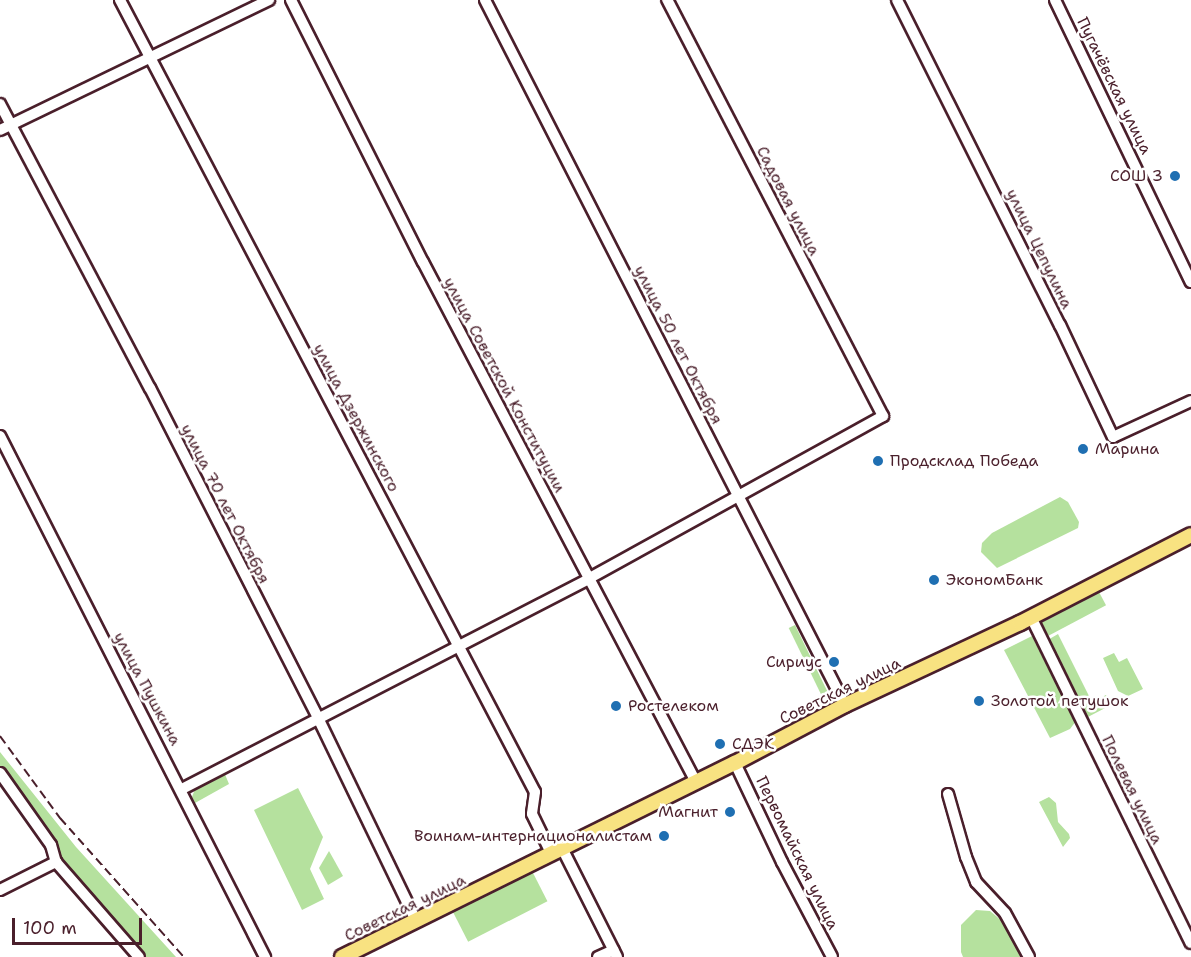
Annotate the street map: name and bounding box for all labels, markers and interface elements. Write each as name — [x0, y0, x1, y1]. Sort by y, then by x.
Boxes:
street label: Пугачёвская улица — [1073, 14, 1155, 158]
street label: Садовая улица — [752, 143, 824, 259]
place label: СОШ 3 — [1110, 166, 1163, 186]
marker: СОШ 3 — [1168, 169, 1182, 183]
street label: улица Цепулина — [1002, 186, 1076, 312]
street label: улица 50 лет Октября — [630, 262, 726, 428]
street label: улица Советской Конституции — [439, 274, 569, 496]
street label: улица Дзержинского — [309, 341, 403, 495]
street label: улица 70 лет Октября — [176, 421, 274, 587]
place label: Марина — [1095, 439, 1159, 459]
marker: Марина — [1076, 442, 1090, 456]
place label: Продсклад Победа — [890, 451, 1038, 471]
marker: Продсклад Победа — [871, 454, 885, 468]
place label: ЭкономБанк — [946, 570, 1043, 590]
marker: ЭкономБанк — [927, 573, 941, 587]
street label: улица Пушкина — [109, 629, 185, 749]
place label: Сириус — [766, 652, 822, 672]
street label: Советская улица — [776, 653, 904, 729]
marker: Сириус — [827, 655, 841, 669]
place label: Золотой петушок — [991, 691, 1129, 711]
marker: Золотой петушок — [972, 694, 986, 708]
place label: Ростелеком — [628, 696, 719, 716]
marker: Ростелеком — [609, 699, 623, 713]
street label: Полевая улица — [1097, 732, 1167, 848]
place label: СДЭК — [732, 734, 774, 754]
marker: СДЭК — [713, 737, 727, 751]
street label: Первомайская улица — [752, 773, 842, 933]
place label: Магнит — [658, 802, 718, 822]
marker: Магнит — [723, 805, 737, 819]
place label: Воинам-интернационалистам — [414, 826, 652, 846]
marker: Воинам-интернационалистам — [657, 829, 671, 843]
street label: Советская улица — [341, 870, 469, 946]
scale bar — [15, 906, 146, 944]
text: 100 m — [23, 916, 77, 940]

